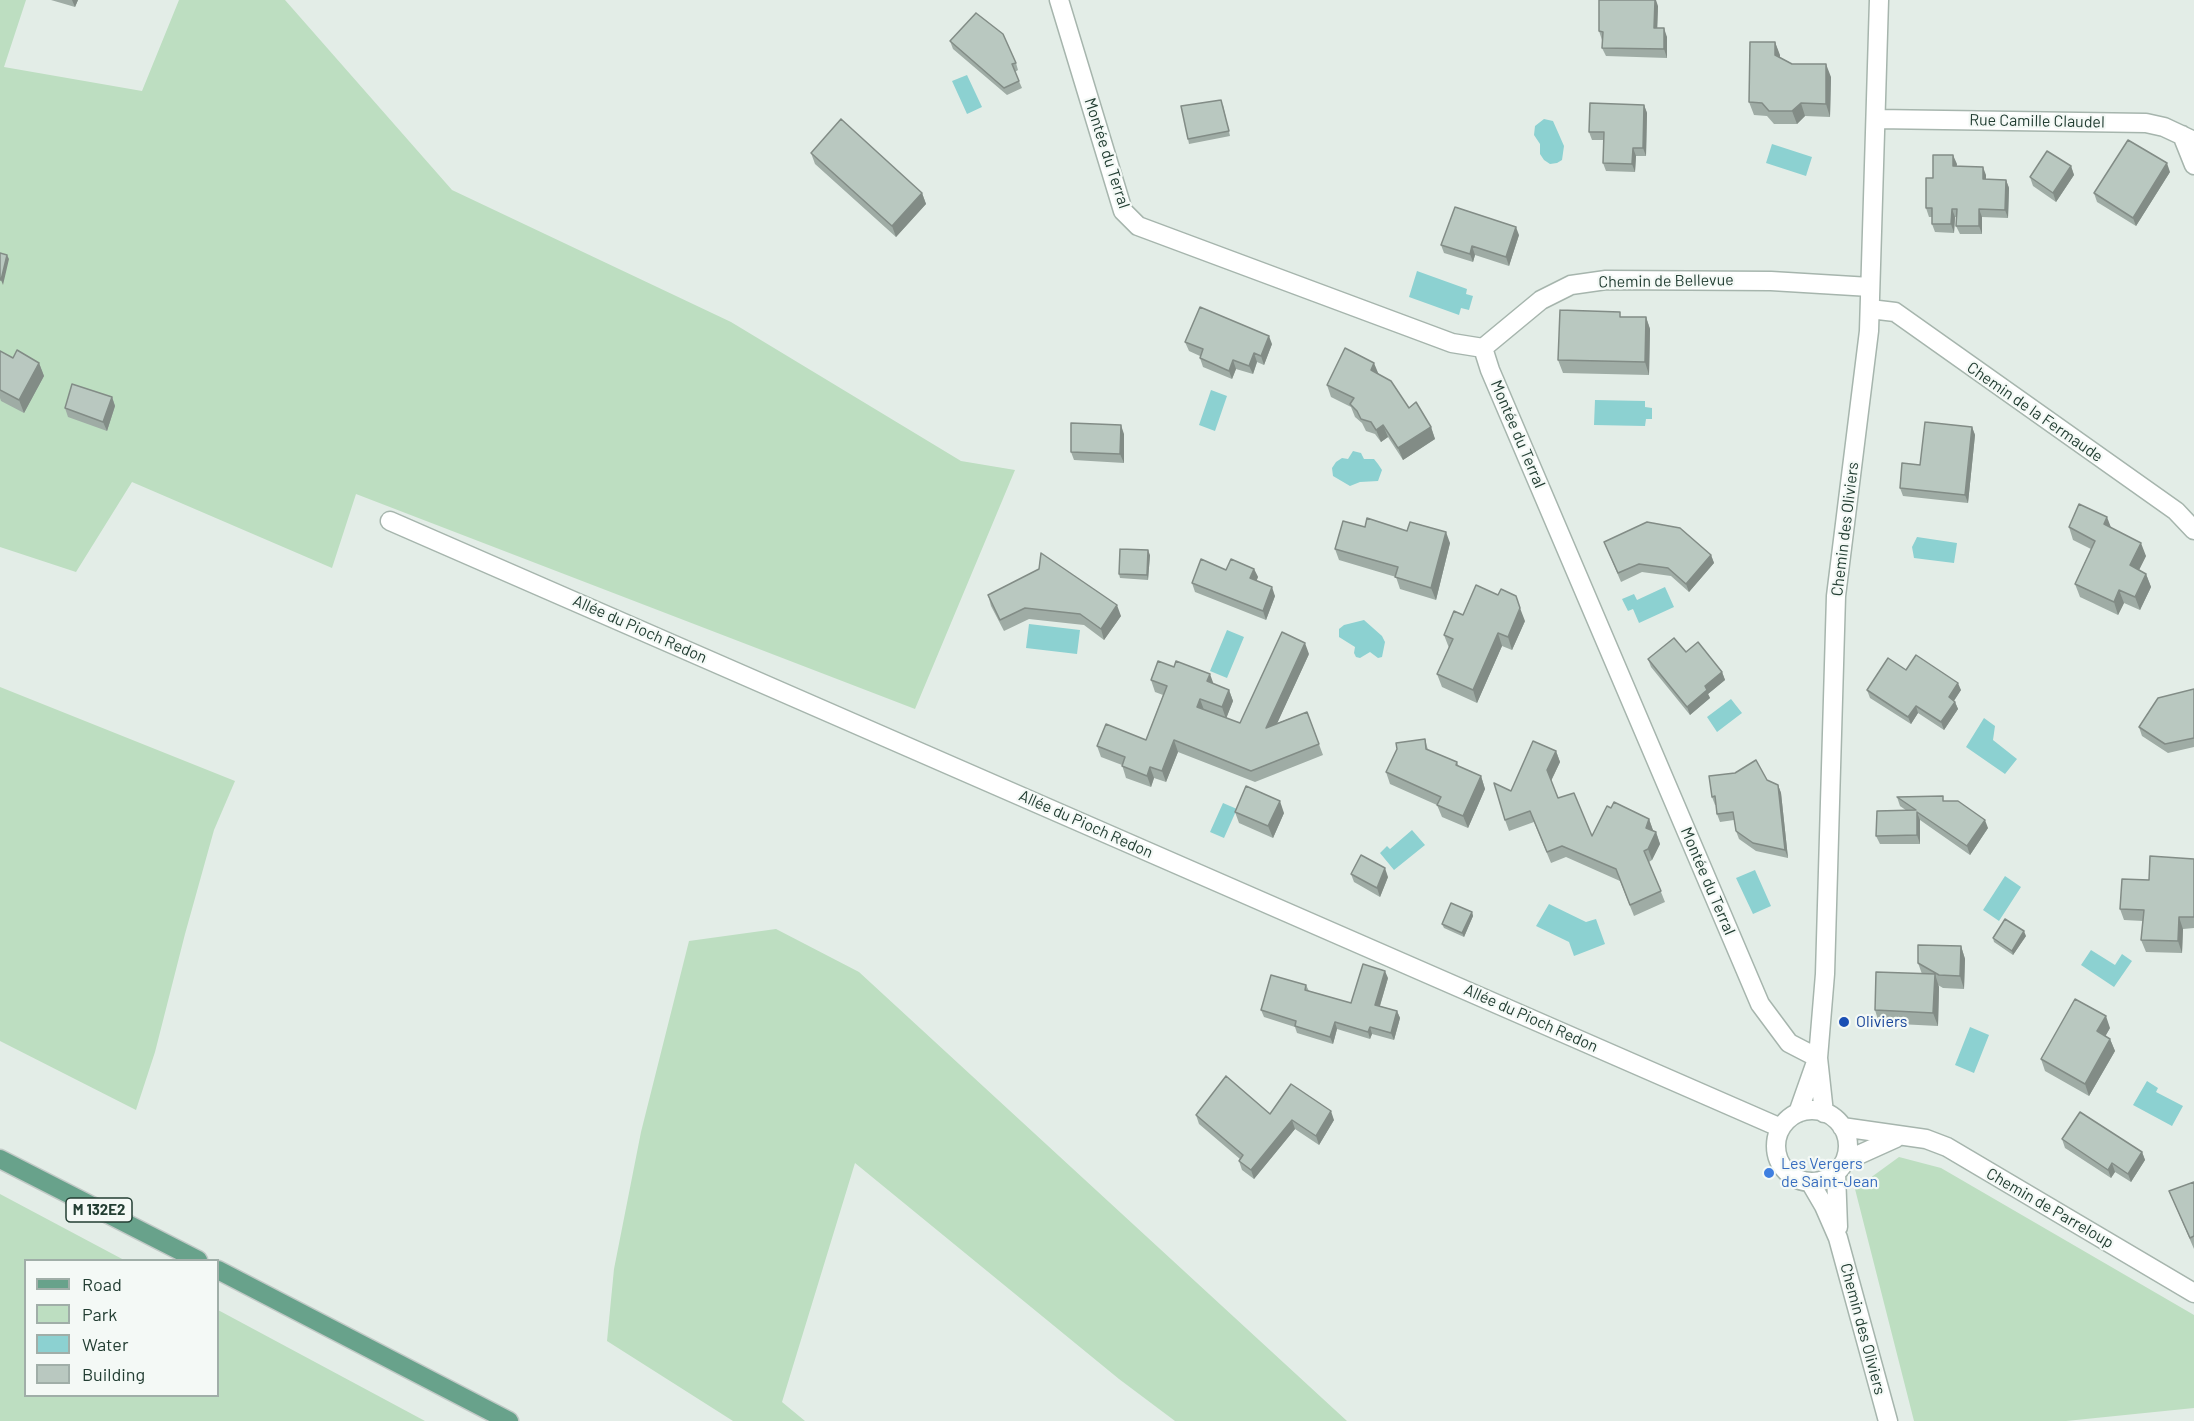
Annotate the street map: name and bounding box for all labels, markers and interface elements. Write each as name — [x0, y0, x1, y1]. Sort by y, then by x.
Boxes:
street label: Montée du Terral — [1080, 95, 1134, 211]
street label: Rue Camille Claudel — [1969, 110, 2105, 132]
street label: Chemin de Bellevue — [1598, 270, 1734, 292]
street label: Chemin de la Fermaude — [1963, 358, 2107, 466]
street label: Montée du Terral — [1487, 377, 1549, 491]
street label: Chemin des Oliviers — [1827, 461, 1863, 597]
street label: Allée du Pioch Redon — [570, 591, 710, 667]
street label: Allée du Pioch Redon — [1016, 786, 1156, 862]
street label: Montée du Terral — [1677, 824, 1739, 938]
street label: Allée du Pioch Redon — [1461, 980, 1601, 1056]
place label: Oliviers — [1856, 1012, 1907, 1032]
marker: Oliviers — [1837, 1015, 1851, 1029]
place label: Les Vergers de Saint-Jean — [1781, 1154, 1878, 1192]
street label: Chemin de Parreloup — [1983, 1164, 2117, 1252]
marker: Les Vergers de Saint-Jean — [1762, 1166, 1776, 1180]
road number: M 132E2 — [66, 1198, 132, 1222]
legend — [24, 1259, 219, 1397]
street label: Chemin des Oliviers — [1836, 1261, 1890, 1397]
text: Road — [82, 1273, 122, 1295]
text: Park — [82, 1303, 117, 1325]
text: Water — [82, 1333, 129, 1355]
text: Building — [82, 1363, 145, 1385]

